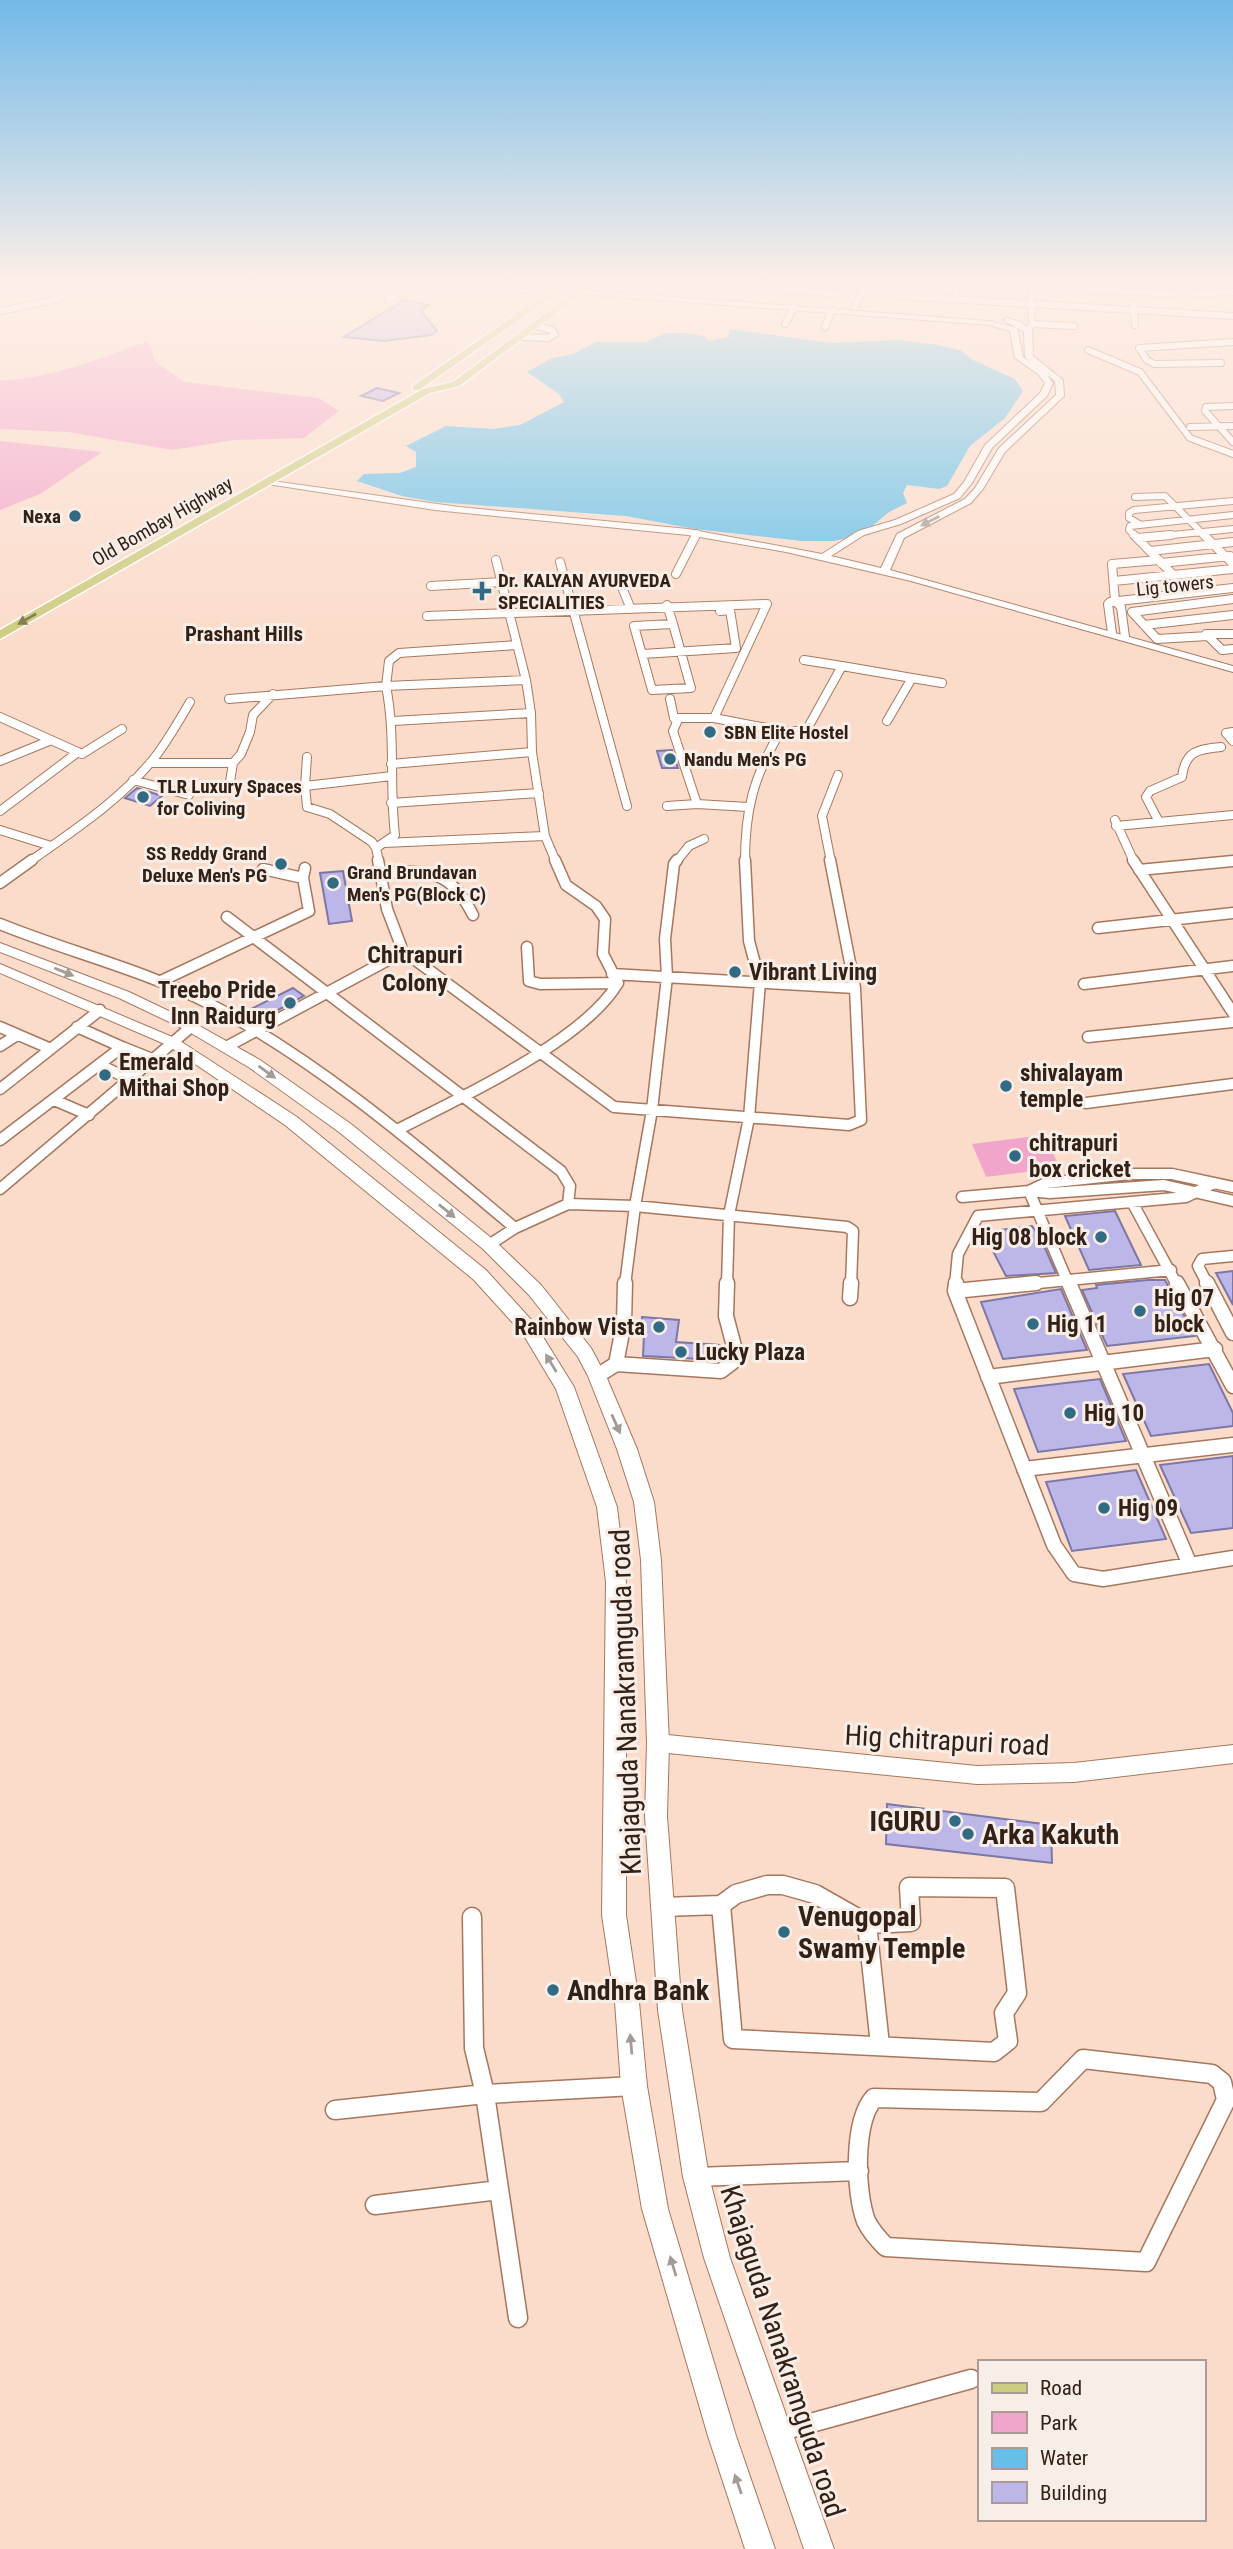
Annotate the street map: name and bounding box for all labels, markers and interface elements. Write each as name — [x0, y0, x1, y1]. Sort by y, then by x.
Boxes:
street label: Old Bombay Highway — [88, 472, 237, 571]
place label: Nexa — [23, 505, 61, 528]
marker: Nexa — [67, 508, 83, 524]
one-way arrow — [920, 515, 940, 526]
place label: Dr. KALYAN AYURVEDA SPECIALITIES — [498, 569, 671, 614]
street label: Lig towers — [1135, 570, 1215, 601]
marker: Dr. KALYAN AYURVEDA SPECIALITIES — [472, 581, 492, 601]
one-way arrow — [17, 613, 37, 625]
district label: Prashant Hills — [185, 622, 303, 646]
place label: SBN Elite Hostel — [724, 721, 849, 744]
marker: SBN Elite Hostel — [702, 724, 718, 740]
place label: Nandu Men's PG — [684, 748, 806, 771]
marker: Nandu Men's PG — [662, 751, 678, 767]
place label: TLR Luxury Spaces for Coliving — [157, 775, 302, 820]
marker: TLR Luxury Spaces for Coliving — [135, 789, 151, 805]
place label: SS Reddy Grand Deluxe Men's PG — [142, 842, 267, 887]
marker: SS Reddy Grand Deluxe Men's PG — [273, 856, 289, 872]
place label: Grand Brundavan Men's PG(Block C) — [347, 861, 486, 906]
marker: Grand Brundavan Men's PG(Block C) — [325, 875, 341, 891]
district label: Chitrapuri Colony — [367, 941, 463, 997]
place label: Vibrant Living — [749, 959, 877, 986]
marker: Vibrant Living — [727, 964, 743, 980]
one-way arrow — [53, 966, 74, 977]
place label: Treebo Pride Inn Raidurg — [158, 977, 276, 1030]
marker: Treebo Pride Inn Raidurg — [282, 995, 298, 1011]
place label: Emerald Mithai Shop — [119, 1049, 229, 1102]
place label: shivalayam temple — [1020, 1060, 1123, 1113]
one-way arrow — [258, 1065, 276, 1079]
marker: Emerald Mithai Shop — [97, 1067, 113, 1083]
marker: shivalayam temple — [998, 1078, 1014, 1094]
place label: chitrapuri box cricket — [1029, 1130, 1131, 1183]
marker: chitrapuri box cricket — [1007, 1148, 1023, 1164]
one-way arrow — [438, 1203, 455, 1218]
place label: Hig 08 block — [971, 1224, 1088, 1251]
marker: Hig 08 block — [1093, 1229, 1109, 1245]
place label: Hig 07 block — [1154, 1285, 1214, 1338]
marker: Hig 07 block — [1132, 1303, 1148, 1319]
place label: Hig 11 — [1047, 1311, 1107, 1338]
place label: Rainbow Vista — [514, 1314, 645, 1341]
marker: Hig 11 — [1025, 1316, 1041, 1332]
marker: Rainbow Vista — [651, 1319, 667, 1335]
place label: Lucky Plaza — [695, 1339, 805, 1366]
marker: Lucky Plaza — [673, 1344, 689, 1360]
one-way arrow — [545, 1353, 558, 1372]
place label: Hig 10 — [1084, 1400, 1144, 1427]
marker: Hig 10 — [1062, 1405, 1078, 1421]
one-way arrow — [610, 1414, 622, 1434]
place label: Hig 09 — [1118, 1495, 1178, 1522]
marker: Hig 09 — [1096, 1500, 1112, 1516]
street label: Khajaguda Nanakramguda road — [603, 1528, 648, 1876]
street label: Hig chitrapuri road — [844, 1719, 1050, 1762]
place label: IGURU — [870, 1805, 941, 1838]
marker: IGURU — [947, 1813, 963, 1829]
place label: Arka Kakuth — [982, 1818, 1119, 1851]
marker: Arka Kakuth — [960, 1826, 976, 1842]
place label: Venugopal Swamy Temple — [798, 1900, 965, 1965]
marker: Venugopal Swamy Temple — [776, 1924, 792, 1940]
place label: Andhra Bank — [567, 1974, 710, 2007]
marker: Andhra Bank — [545, 1982, 561, 1998]
one-way arrow — [625, 2032, 636, 2054]
street label: Khajaguda Nanakramguda road — [713, 2181, 852, 2521]
one-way arrow — [667, 2256, 678, 2277]
legend — [978, 2360, 1205, 2521]
text: Road — [1040, 2376, 1082, 2400]
text: Park — [1040, 2411, 1078, 2435]
text: Water — [1040, 2446, 1088, 2470]
one-way arrow — [732, 2474, 743, 2495]
text: Building — [1040, 2481, 1107, 2505]

